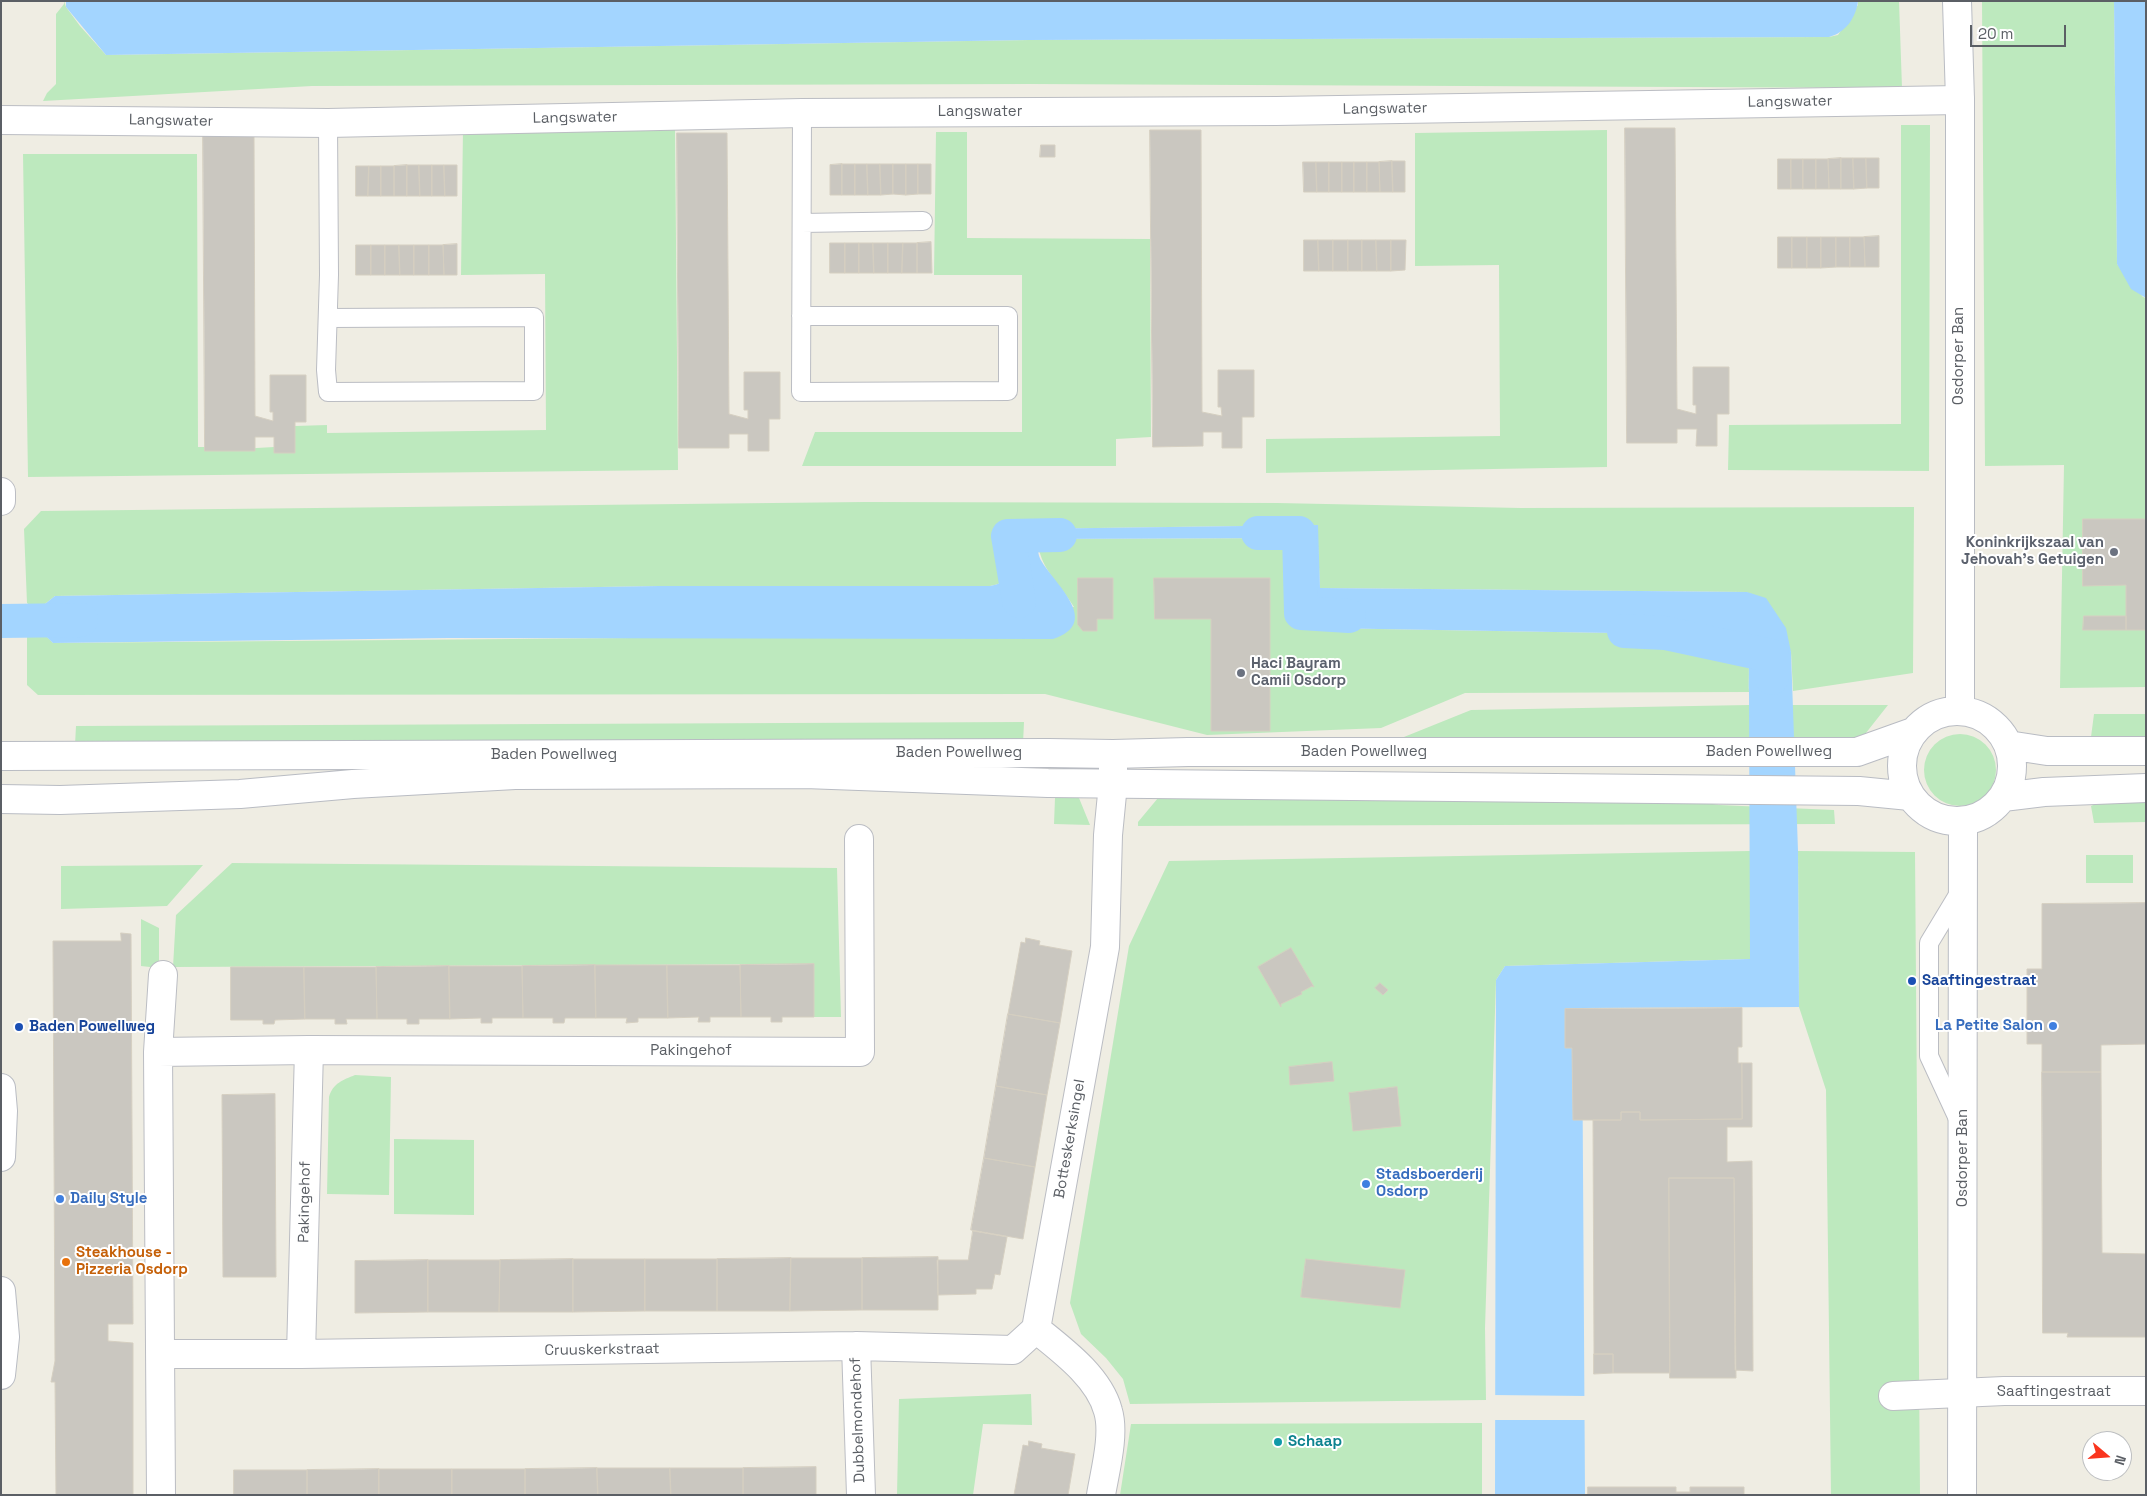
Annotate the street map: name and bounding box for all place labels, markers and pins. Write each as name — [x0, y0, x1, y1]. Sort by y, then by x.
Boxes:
place label: Koninkrijkszaal van Jehovah's Getuigen — [1961, 534, 2104, 569]
marker: Koninkrijkszaal van Jehovah's Getuigen — [2108, 546, 2120, 558]
place label: Haci Bayram Camii Osdorp — [1251, 655, 1346, 690]
marker: Haci Bayram Camii Osdorp — [1235, 667, 1247, 679]
place label: Saaftingestraat — [1922, 972, 2037, 990]
marker: Saaftingestraat — [1906, 975, 1918, 987]
place label: La Petite Salon — [1935, 1017, 2043, 1035]
place label: Baden Powellweg — [29, 1018, 155, 1036]
marker: La Petite Salon — [2047, 1020, 2059, 1032]
marker: Baden Powellweg — [13, 1021, 25, 1033]
place label: Stadsboerderij Osdorp — [1376, 1166, 1483, 1201]
marker: Stadsboerderij Osdorp — [1360, 1178, 1372, 1190]
place label: Daily Style — [70, 1190, 148, 1208]
marker: Daily Style — [54, 1193, 66, 1205]
place label: Steakhouse - Pizzeria Osdorp — [76, 1244, 188, 1279]
marker: Steakhouse - Pizzeria Osdorp — [60, 1256, 72, 1268]
place label: Schaap — [1288, 1433, 1342, 1451]
marker: Schaap — [1272, 1436, 1284, 1448]

